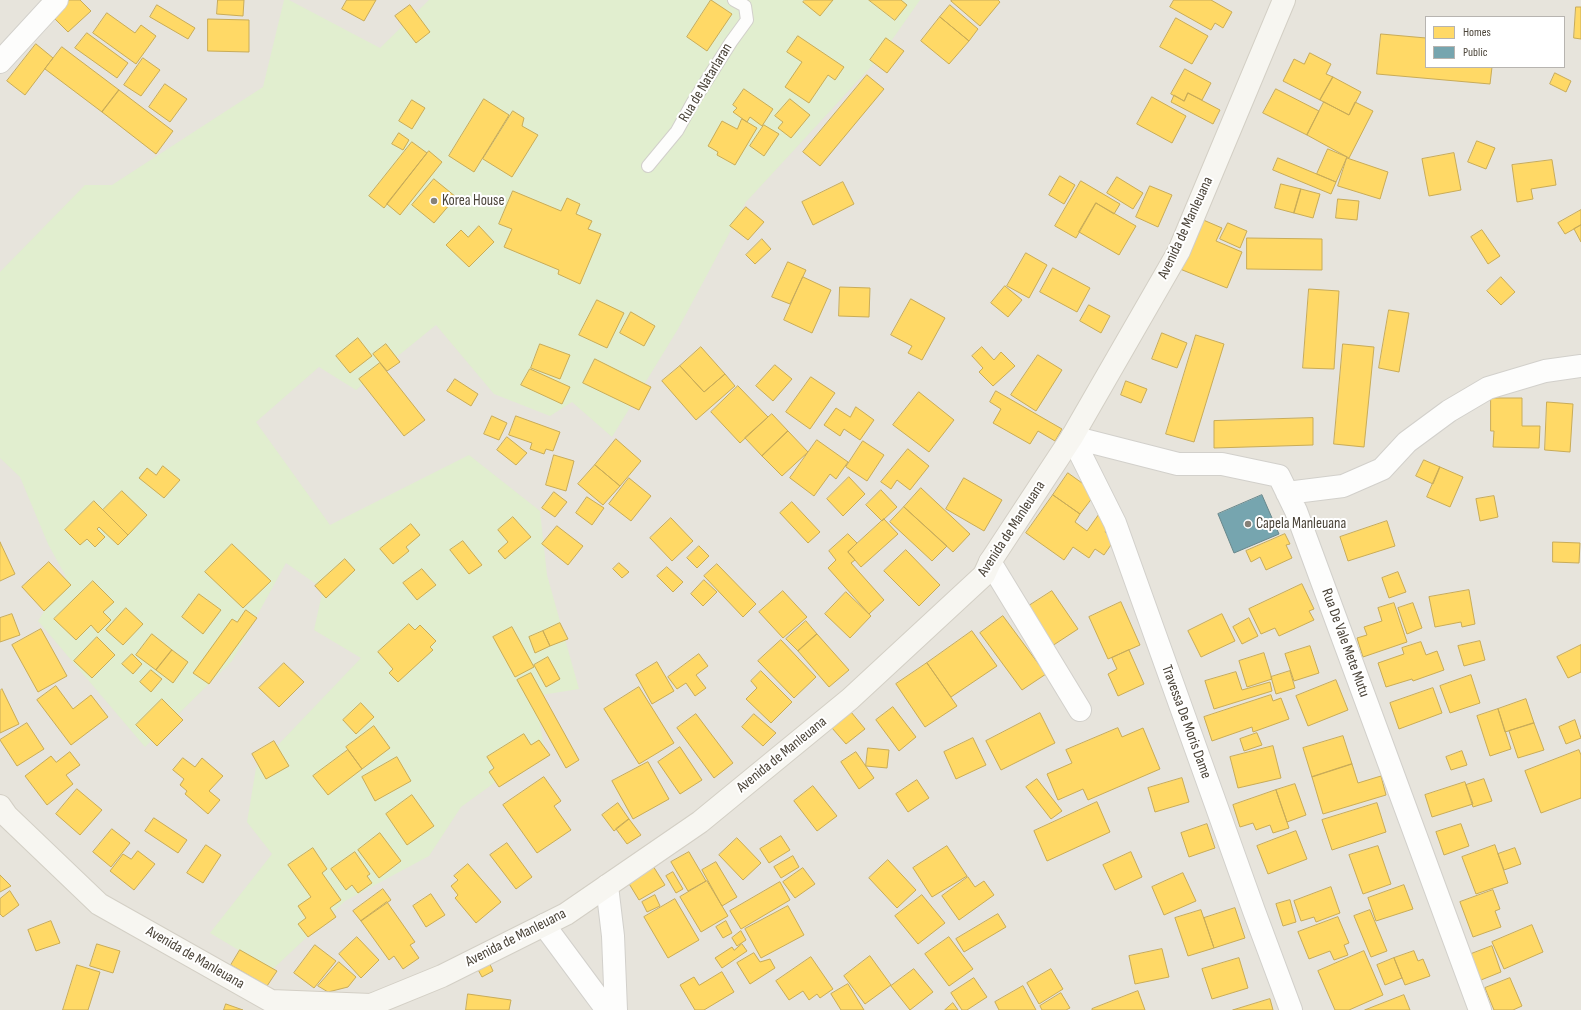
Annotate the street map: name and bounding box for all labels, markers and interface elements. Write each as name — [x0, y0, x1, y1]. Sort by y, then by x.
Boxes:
legend — [1425, 16, 1565, 68]
text: Homes — [1463, 25, 1491, 40]
street label: Rua de Natarlaran — [675, 40, 737, 126]
text: Public — [1463, 45, 1488, 60]
street label: Avenida de Manleuana — [1155, 174, 1217, 282]
place label: Korea House — [442, 192, 505, 210]
marker: Korea House — [429, 196, 439, 206]
street label: Avenida de Manleuana — [974, 478, 1050, 580]
place label: Capela Manleuana — [1256, 515, 1346, 533]
marker: Capela Manleuana — [1243, 519, 1253, 529]
street label: Rua De Vale Mete Mutu — [1317, 586, 1373, 700]
street label: Travessa De Moris Dame — [1157, 663, 1215, 781]
street label: Avenida de Manleuana — [733, 713, 831, 797]
street label: Avenida de Manleuana — [463, 905, 569, 971]
street label: Avenida de Manleuana — [143, 923, 247, 993]

